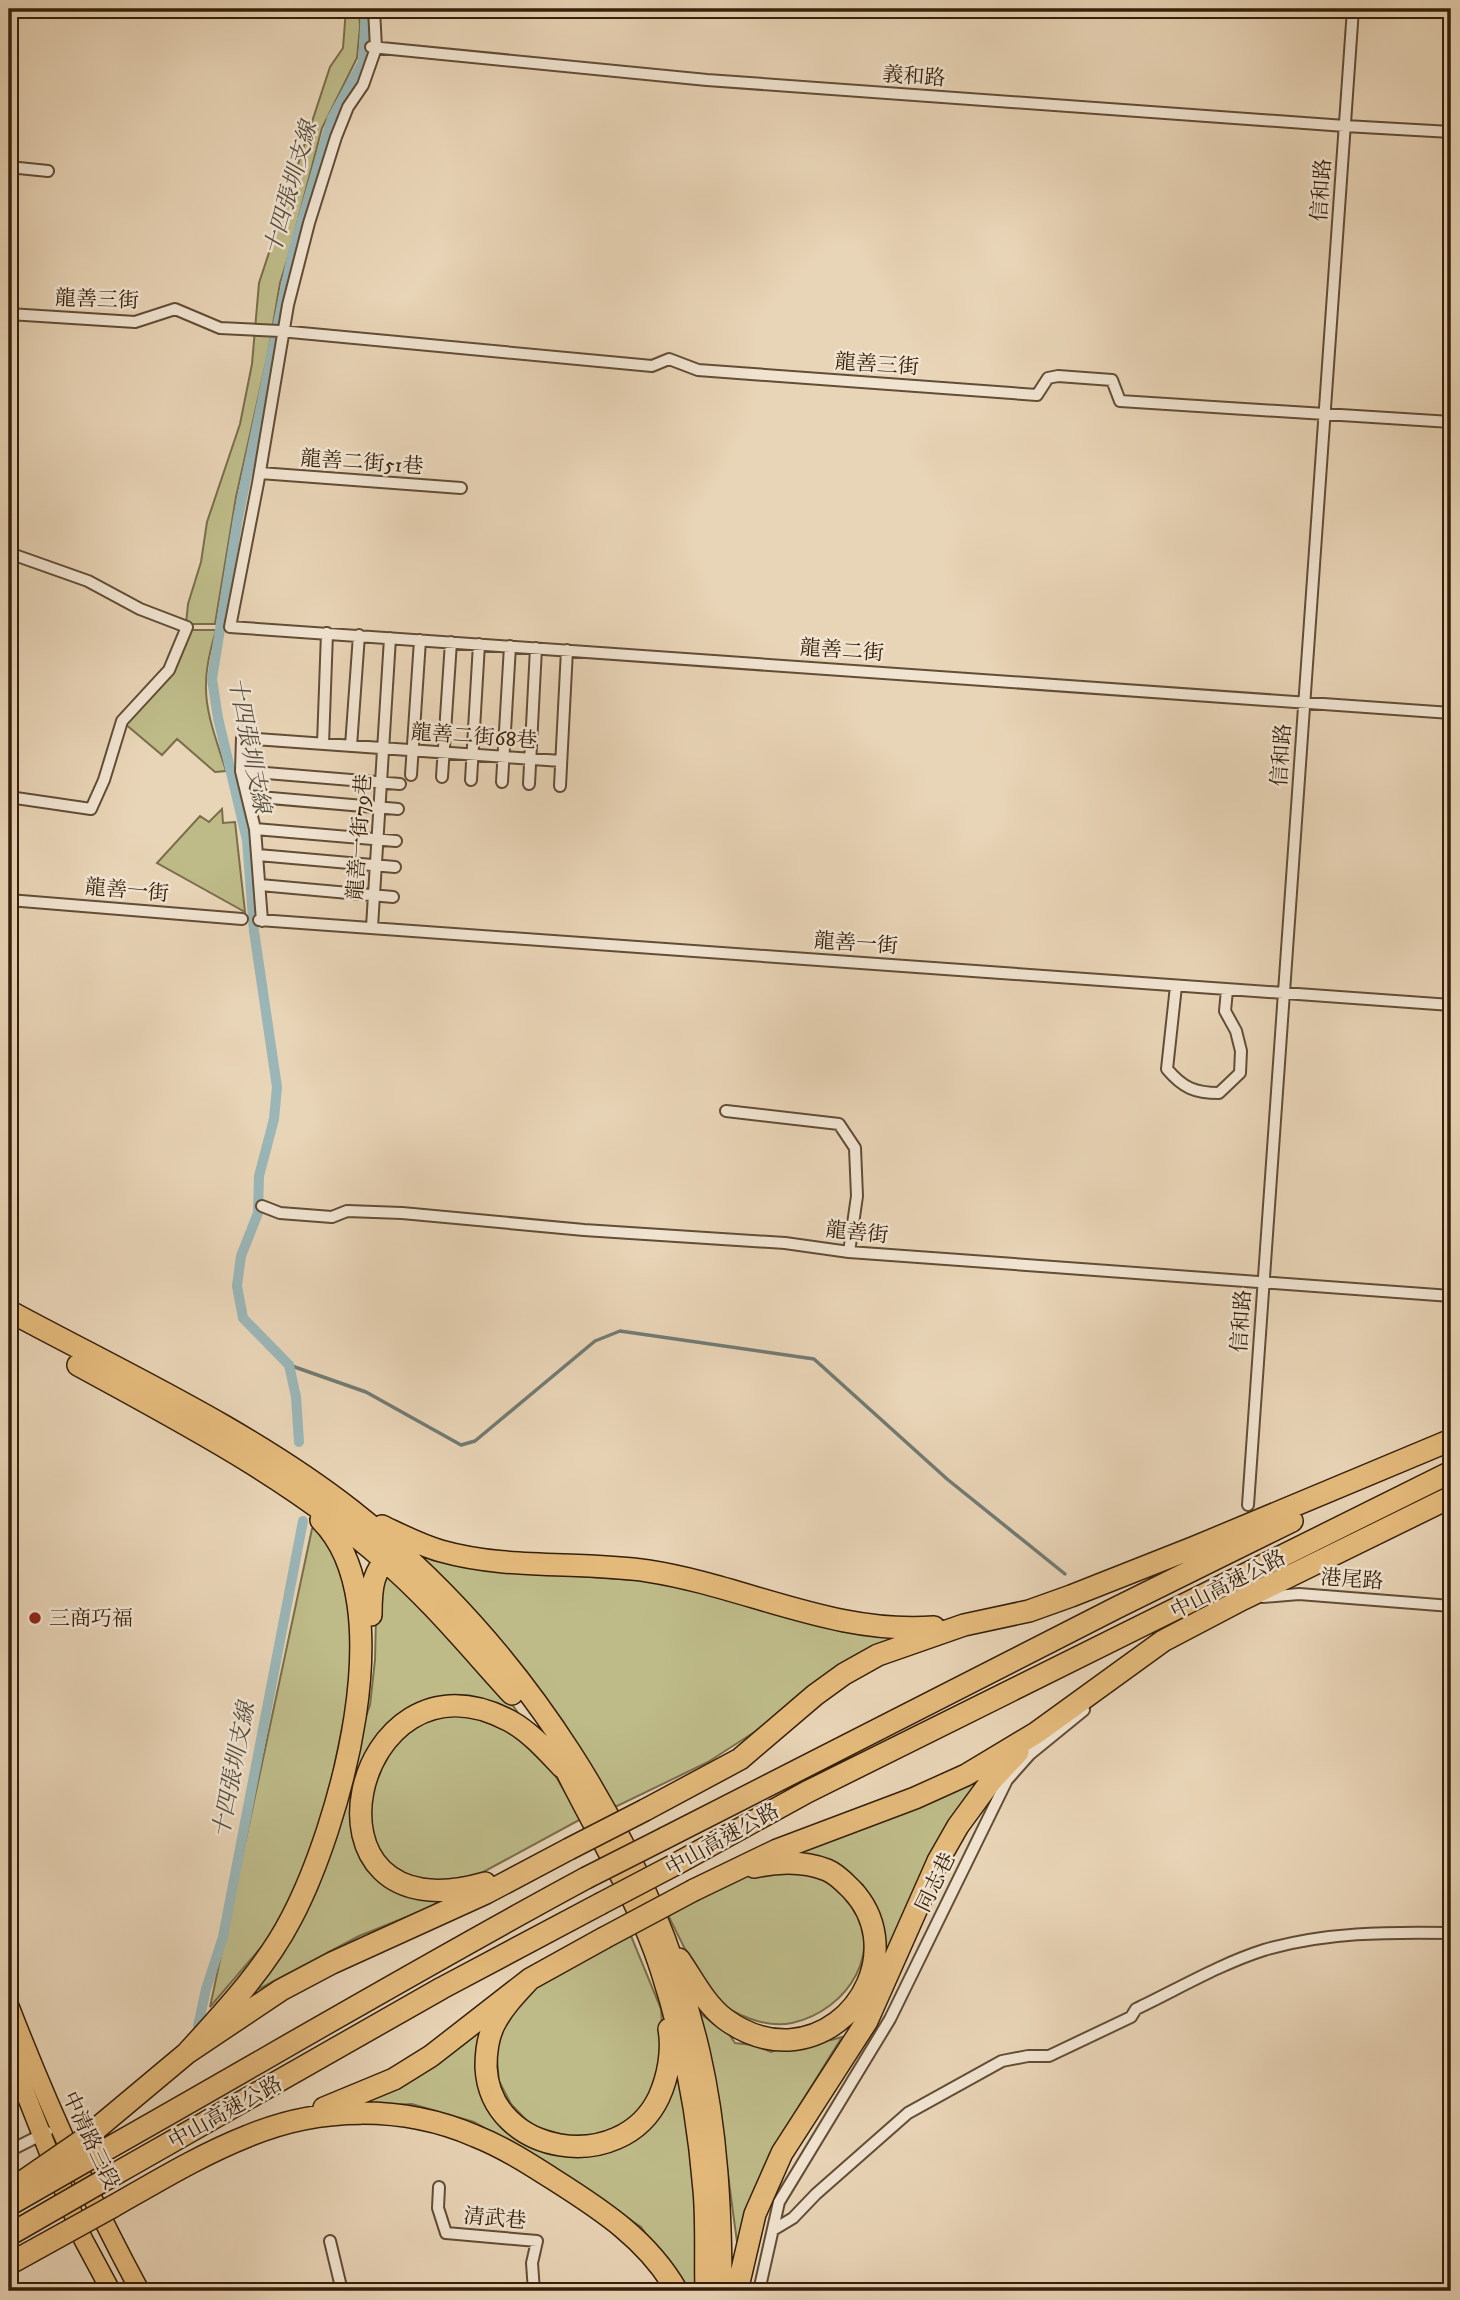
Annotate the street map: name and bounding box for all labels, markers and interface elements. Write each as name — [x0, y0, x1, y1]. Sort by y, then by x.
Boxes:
street label: 義和路 — [882, 62, 946, 92]
water label: 十四張圳支線 — [258, 116, 325, 259]
street label: 信和路 — [1307, 158, 1337, 222]
street label: 龍善三街 — [55, 286, 139, 314]
street label: 龍善三街 — [834, 349, 920, 381]
street label: 龍善二街51巷 — [300, 446, 424, 480]
street label: 龍善二街 — [799, 635, 885, 667]
water label: 十四張圳支線 — [221, 675, 276, 818]
street label: 龍善二街68巷 — [410, 720, 538, 754]
street label: 信和路 — [1267, 723, 1297, 787]
street label: 龍善一街79巷 — [343, 773, 377, 901]
street label: 龍善一街 — [84, 874, 170, 908]
street label: 龍善一街 — [813, 928, 899, 960]
street label: 龍善街 — [824, 1217, 890, 1249]
street label: 信和路 — [1227, 1289, 1257, 1353]
street label: 中山高速公路 — [1166, 1545, 1290, 1625]
street label: 港尾路 — [1320, 1565, 1384, 1595]
place label: 三商巧福 — [49, 1606, 133, 1632]
marker: 三商巧福 — [27, 1610, 43, 1626]
water label: 十四張圳支線 — [207, 1698, 262, 1841]
street label: 中山高速公路 — [661, 1798, 784, 1882]
street label: 同志巷 — [910, 1848, 961, 1916]
street label: 中山高速公路 — [164, 2071, 287, 2155]
street label: 中清路三段 — [56, 2087, 124, 2193]
street label: 清武巷 — [462, 2203, 527, 2235]

